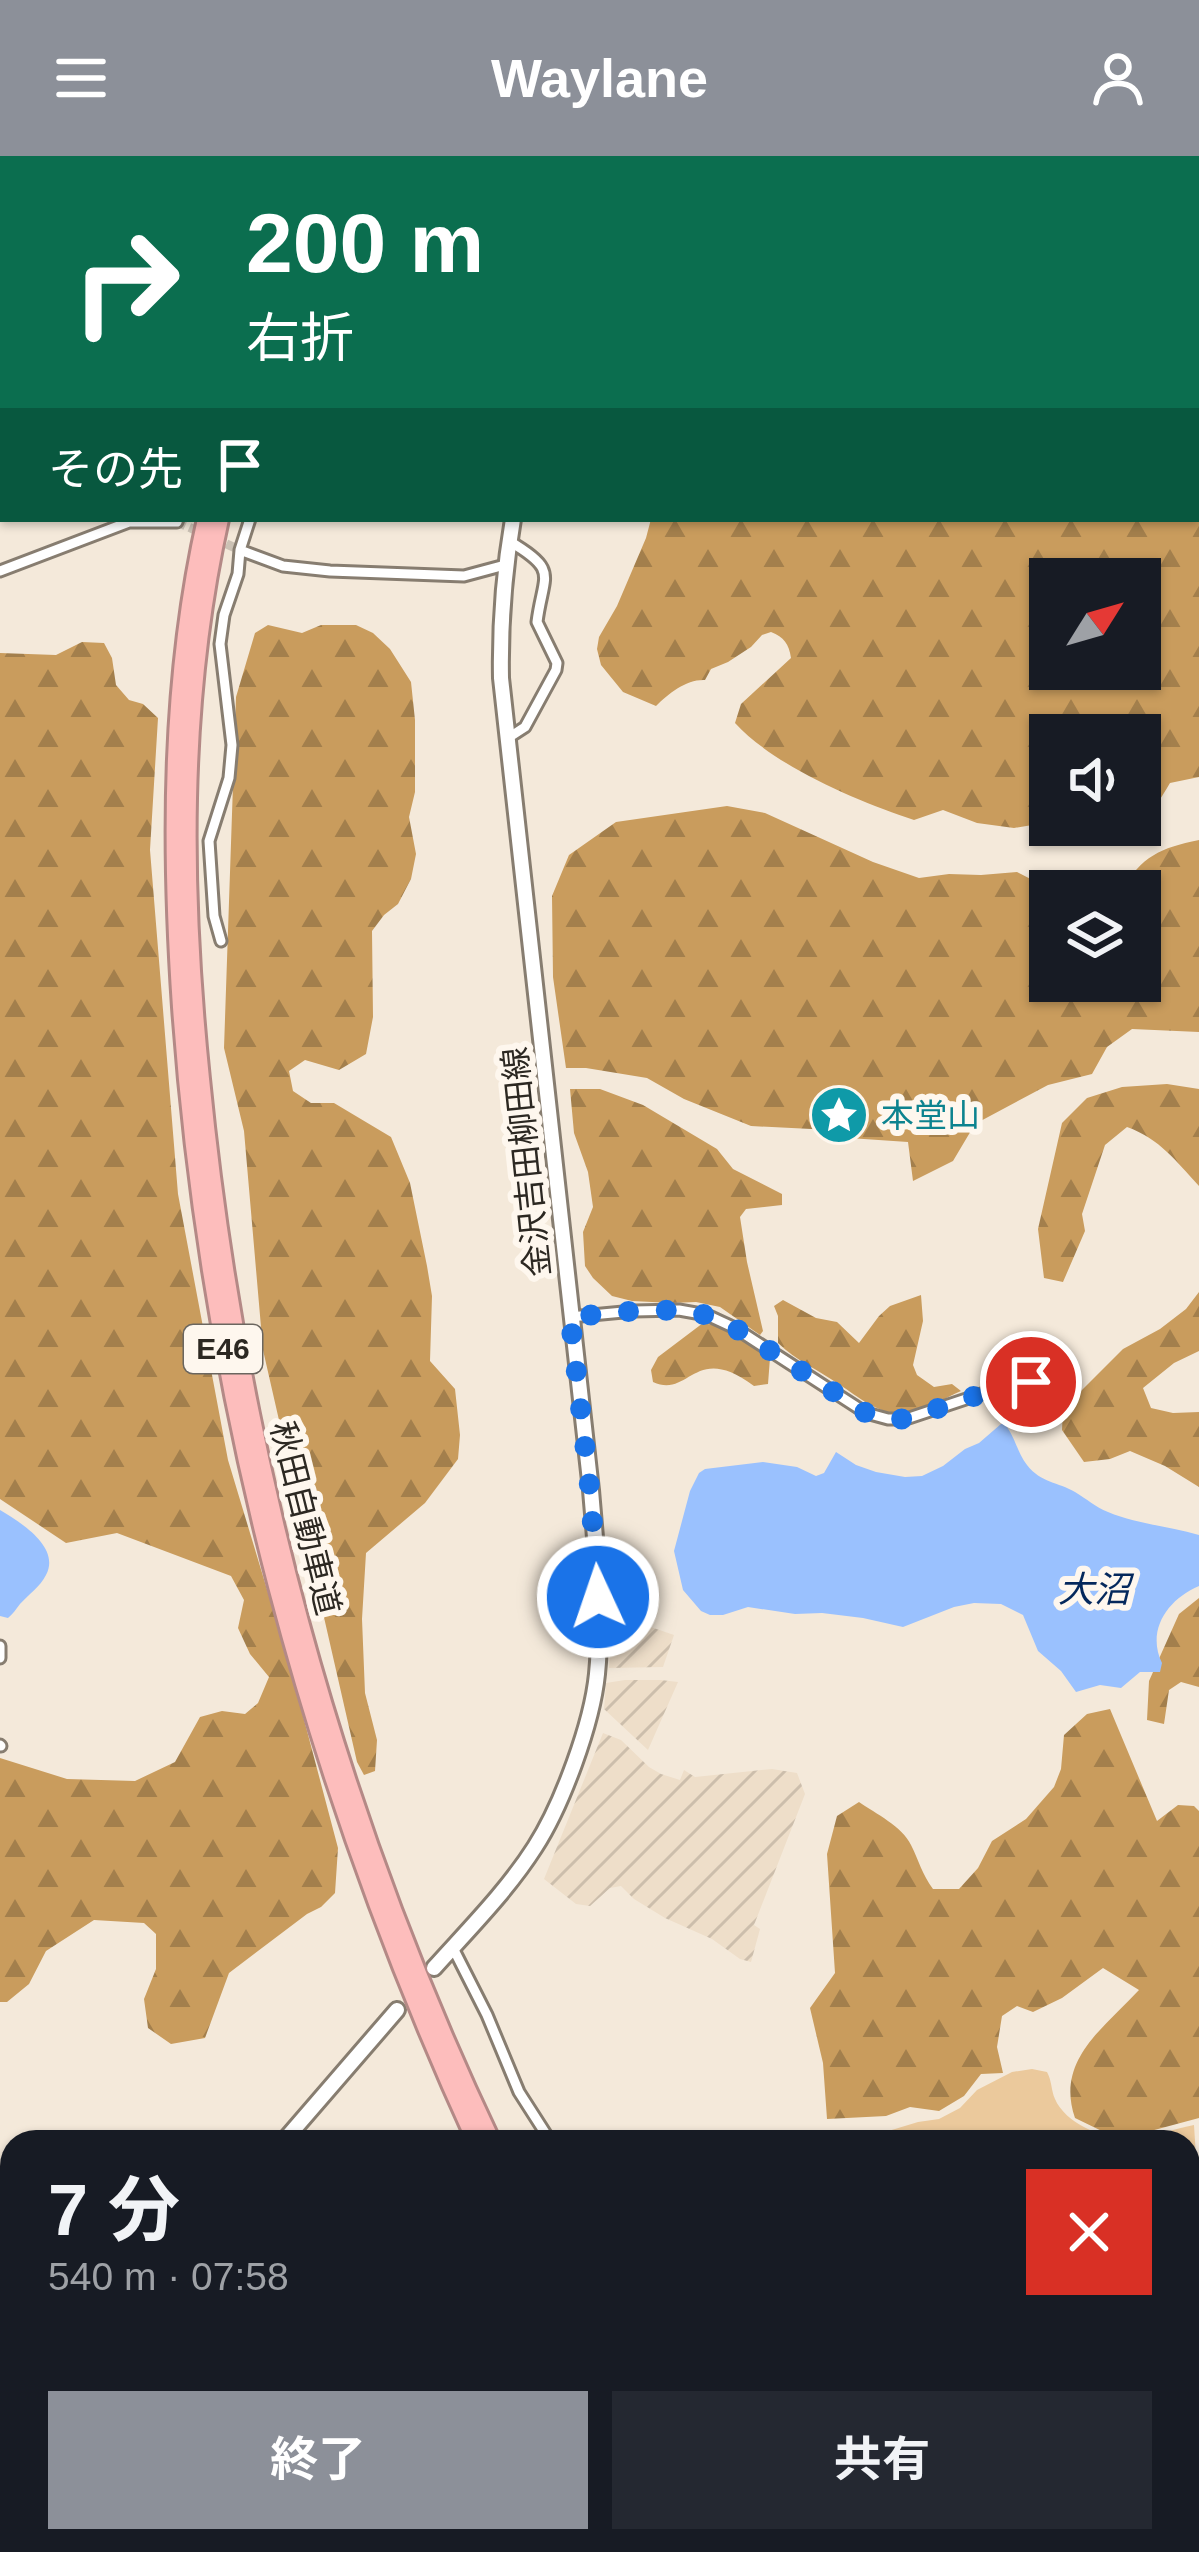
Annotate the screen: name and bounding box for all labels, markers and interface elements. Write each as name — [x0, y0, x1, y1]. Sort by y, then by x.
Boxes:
icon: menu — [48, 45, 114, 111]
icon: person — [1085, 45, 1151, 111]
text: Waylane — [491, 48, 708, 108]
text: 200 m — [246, 196, 484, 290]
icon: right — [48, 204, 204, 360]
text: 右折 — [246, 308, 354, 368]
icon: arrive — [207, 432, 273, 498]
text: その先 — [48, 444, 183, 495]
north arrow — [1029, 558, 1161, 690]
map controls — [1029, 558, 1161, 1002]
button: sound — [1029, 714, 1161, 846]
button: layers — [1029, 870, 1161, 1002]
street label: 金沢吉田柳田線 — [496, 1045, 557, 1279]
place icon: 本堂山 — [808, 1084, 870, 1146]
place label: 本堂山 — [881, 1097, 980, 1134]
road number: E46 — [184, 1325, 262, 1373]
pin — [980, 1331, 1082, 1433]
icon: arrive — [998, 1349, 1064, 1415]
street label: 秋田自動車道 — [264, 1418, 347, 1619]
position arrow — [535, 1534, 661, 1660]
water label: 大沼 — [1058, 1569, 1135, 1610]
button: close — [1026, 2169, 1152, 2295]
text: 7 分 — [48, 2170, 180, 2250]
text: 540 m · 07:58 — [48, 2255, 289, 2298]
button: 終了 — [48, 2391, 588, 2529]
button: 共有 — [612, 2391, 1152, 2529]

